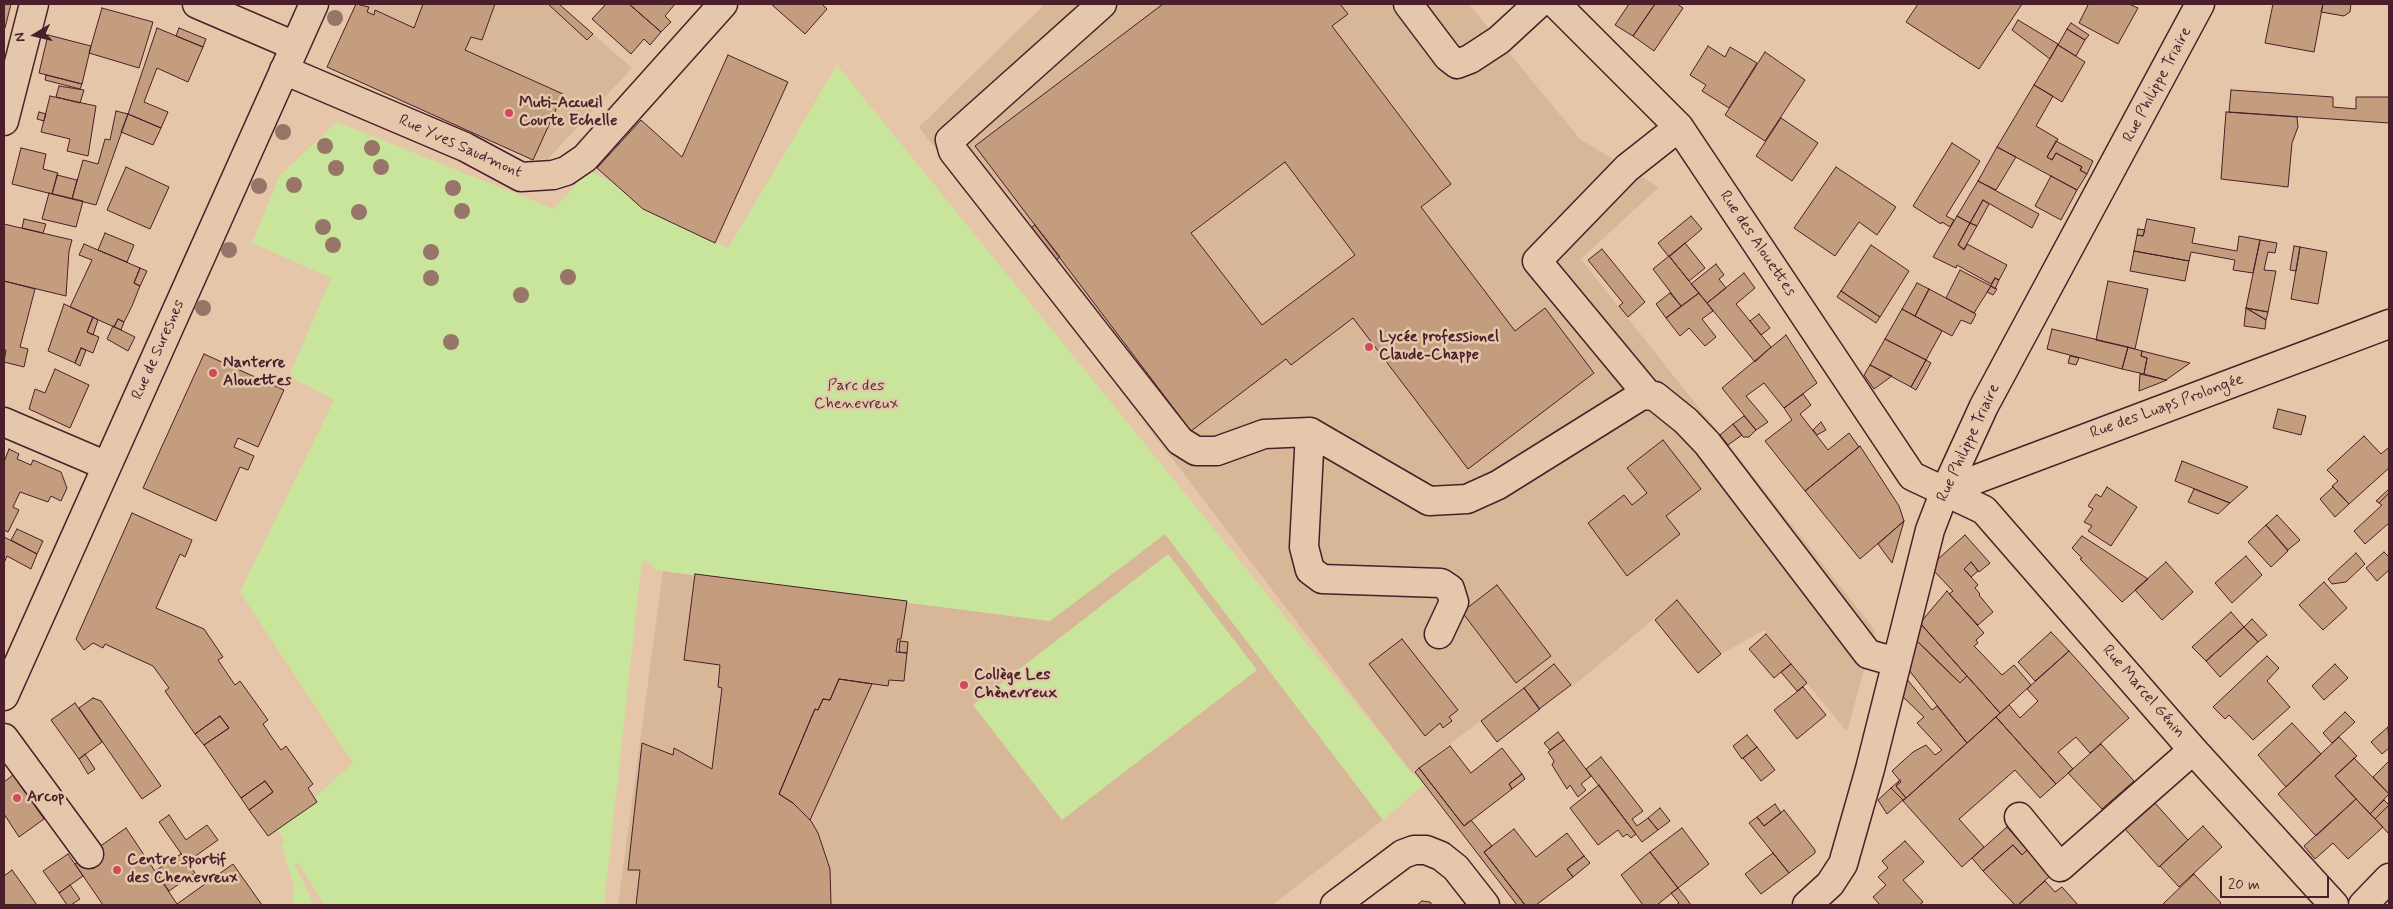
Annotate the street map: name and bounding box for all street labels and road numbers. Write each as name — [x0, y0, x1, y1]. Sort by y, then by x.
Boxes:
street label: Rue Philippe Triaire — [2119, 24, 2197, 146]
street label: Rue Yves Saudmont — [395, 111, 525, 183]
street label: Rue des Alouettes — [1715, 188, 1799, 300]
street label: Rue de Suresnes — [128, 297, 190, 403]
street label: Rue des Luaps Prolongée — [2088, 370, 2246, 444]
street label: Rue Philippe Triaire — [1933, 381, 2005, 505]
street label: Rue Marcel Génin — [2097, 642, 2189, 742]

